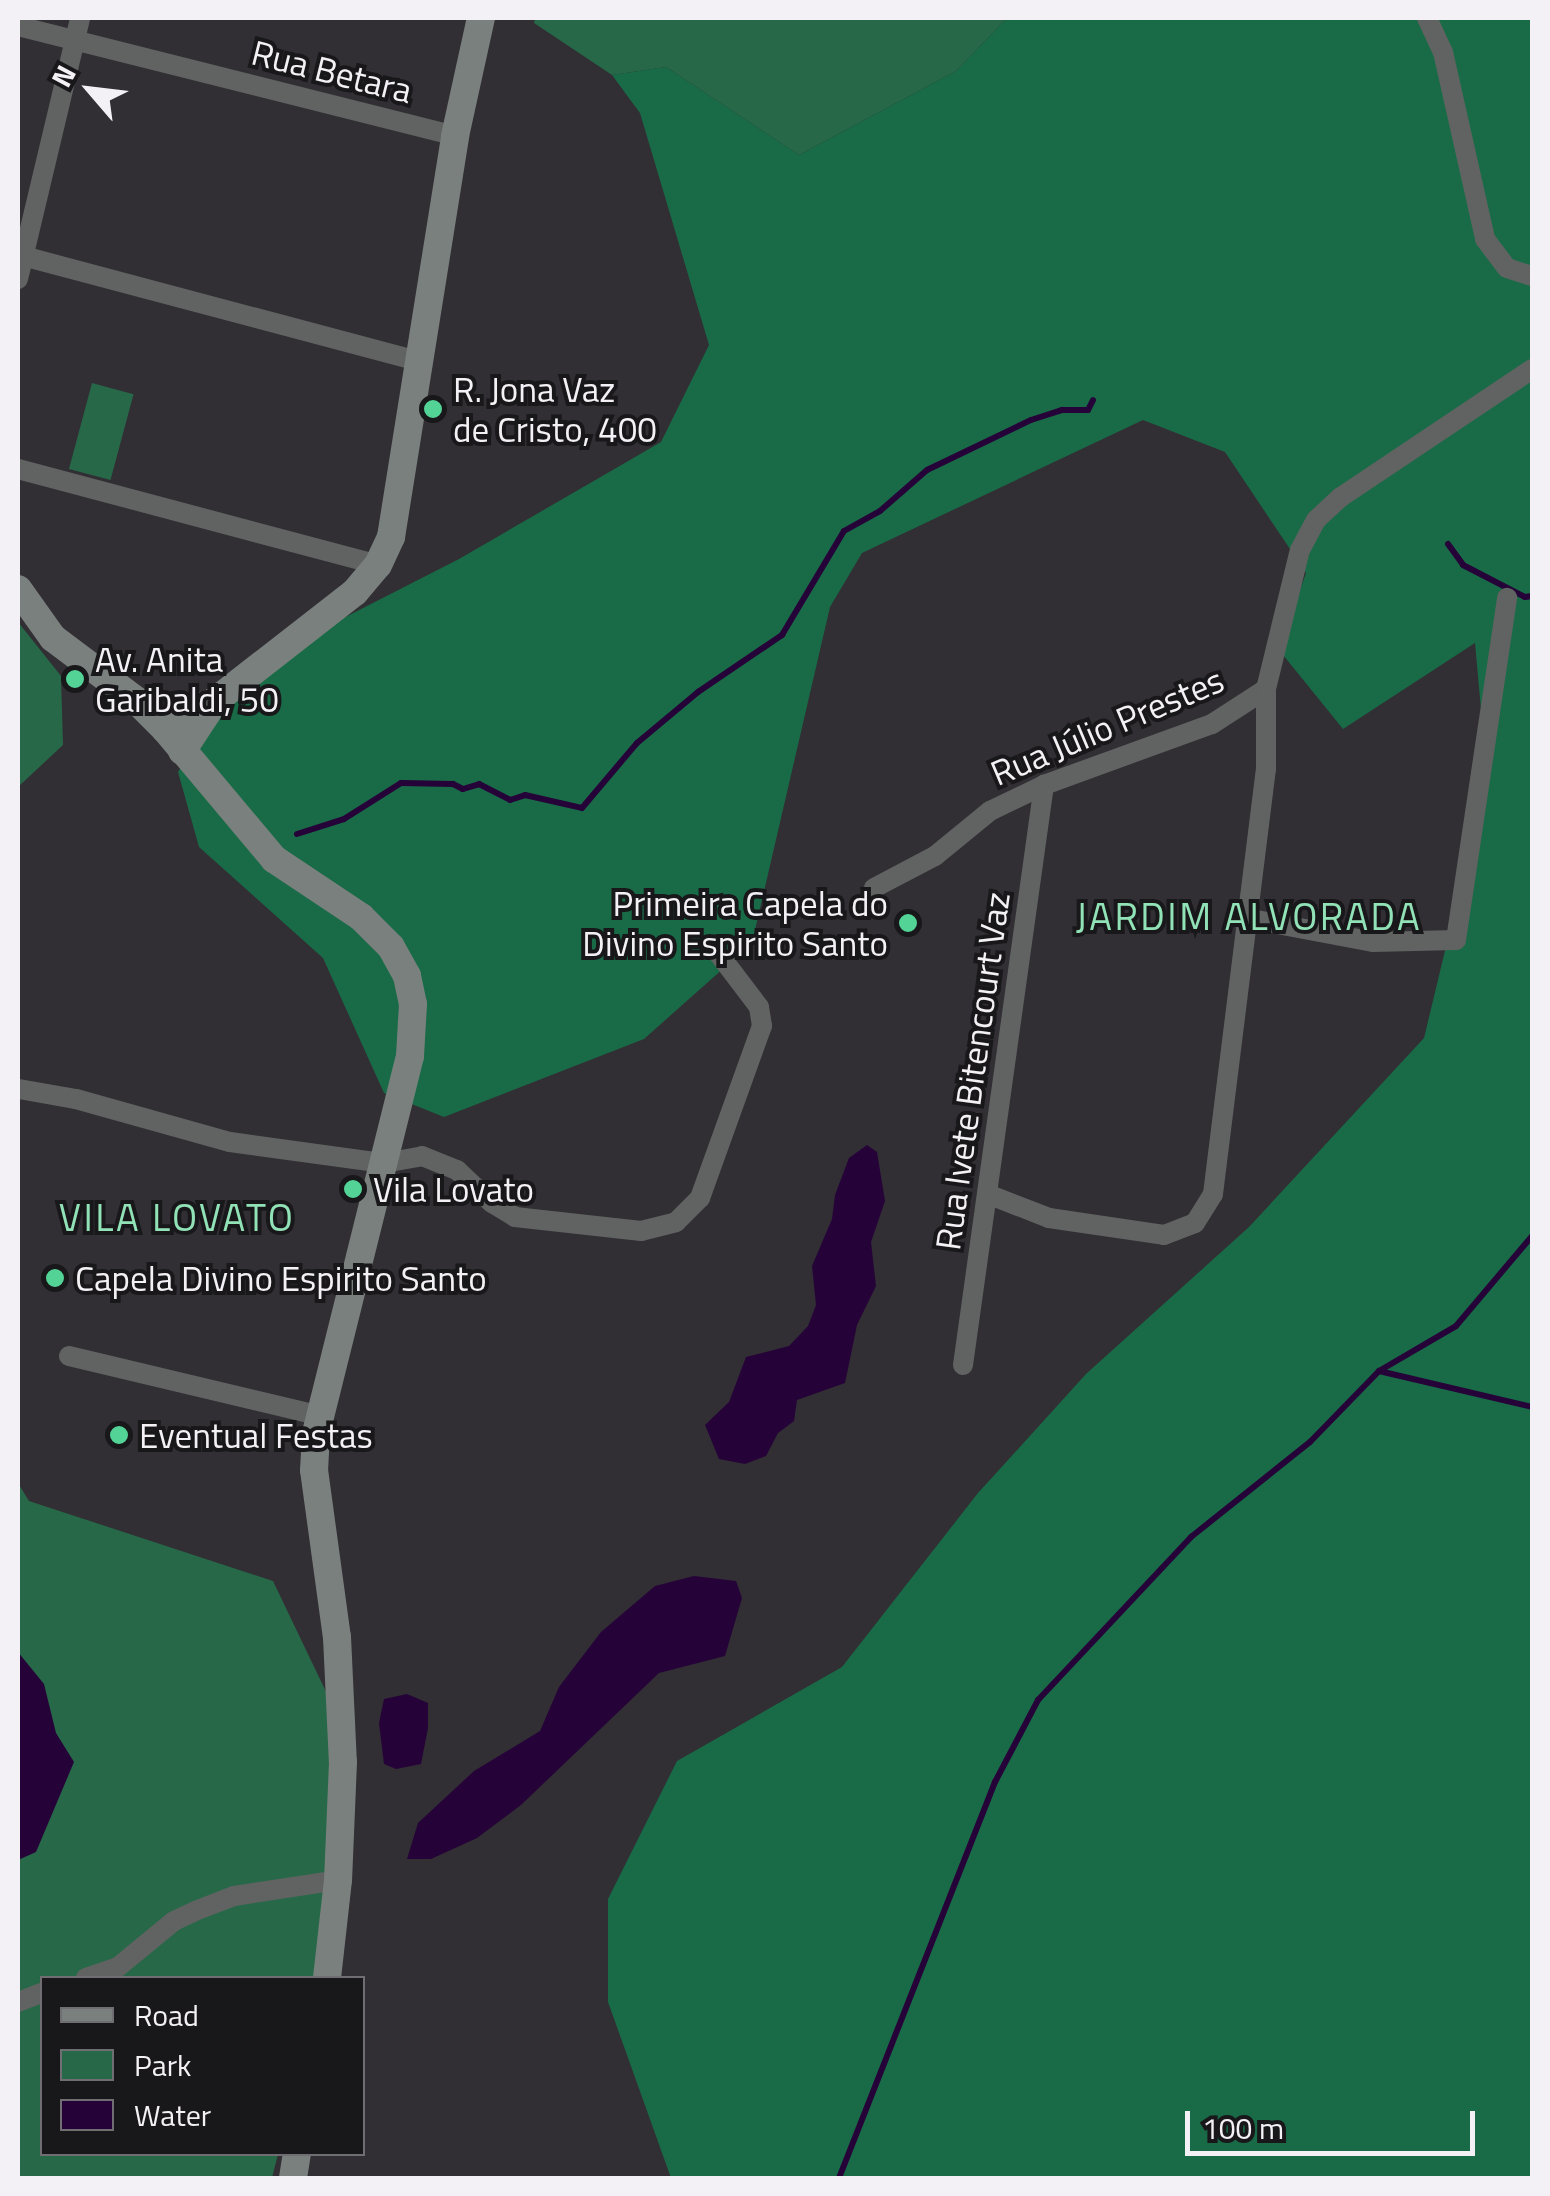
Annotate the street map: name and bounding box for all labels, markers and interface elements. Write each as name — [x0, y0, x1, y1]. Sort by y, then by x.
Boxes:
street label: Rua Betara — [247, 31, 417, 111]
north arrow — [40, 40, 140, 140]
text: N — [40, 57, 87, 94]
place label: R. Jona Vaz de Cristo, 400 — [453, 368, 657, 450]
marker: R. Jona Vaz de Cristo, 400 — [422, 398, 444, 420]
place label: Av. Anita Garibaldi, 50 — [95, 638, 279, 720]
street label: Rua Júlio Prestes — [984, 658, 1230, 794]
marker: Av. Anita Garibaldi, 50 — [64, 668, 86, 690]
place label: Primeira Capela do Divino Espirito Santo — [582, 882, 888, 964]
street label: Rua Ivete Bitencourt Vaz — [926, 889, 1018, 1253]
district label: JARDIM ALVORADA — [1076, 894, 1422, 940]
marker: Primeira Capela do Divino Espirito Santo — [897, 912, 919, 934]
place label: Vila Lovato — [373, 1168, 534, 1210]
marker: Vila Lovato — [342, 1178, 364, 1200]
district label: VILA LOVATO — [59, 1195, 295, 1241]
place label: Capela Divino Espirito Santo — [75, 1257, 487, 1299]
marker: Capela Divino Espirito Santo — [44, 1267, 66, 1289]
place label: Eventual Festas — [139, 1414, 373, 1456]
marker: Eventual Festas — [108, 1424, 130, 1446]
legend — [40, 1976, 365, 2156]
text: Road — [134, 1992, 199, 2038]
text: Park — [134, 2042, 191, 2088]
scale bar — [1190, 2091, 1480, 2153]
text: Water — [134, 2092, 211, 2138]
text: 100 m — [1202, 2105, 1284, 2151]

